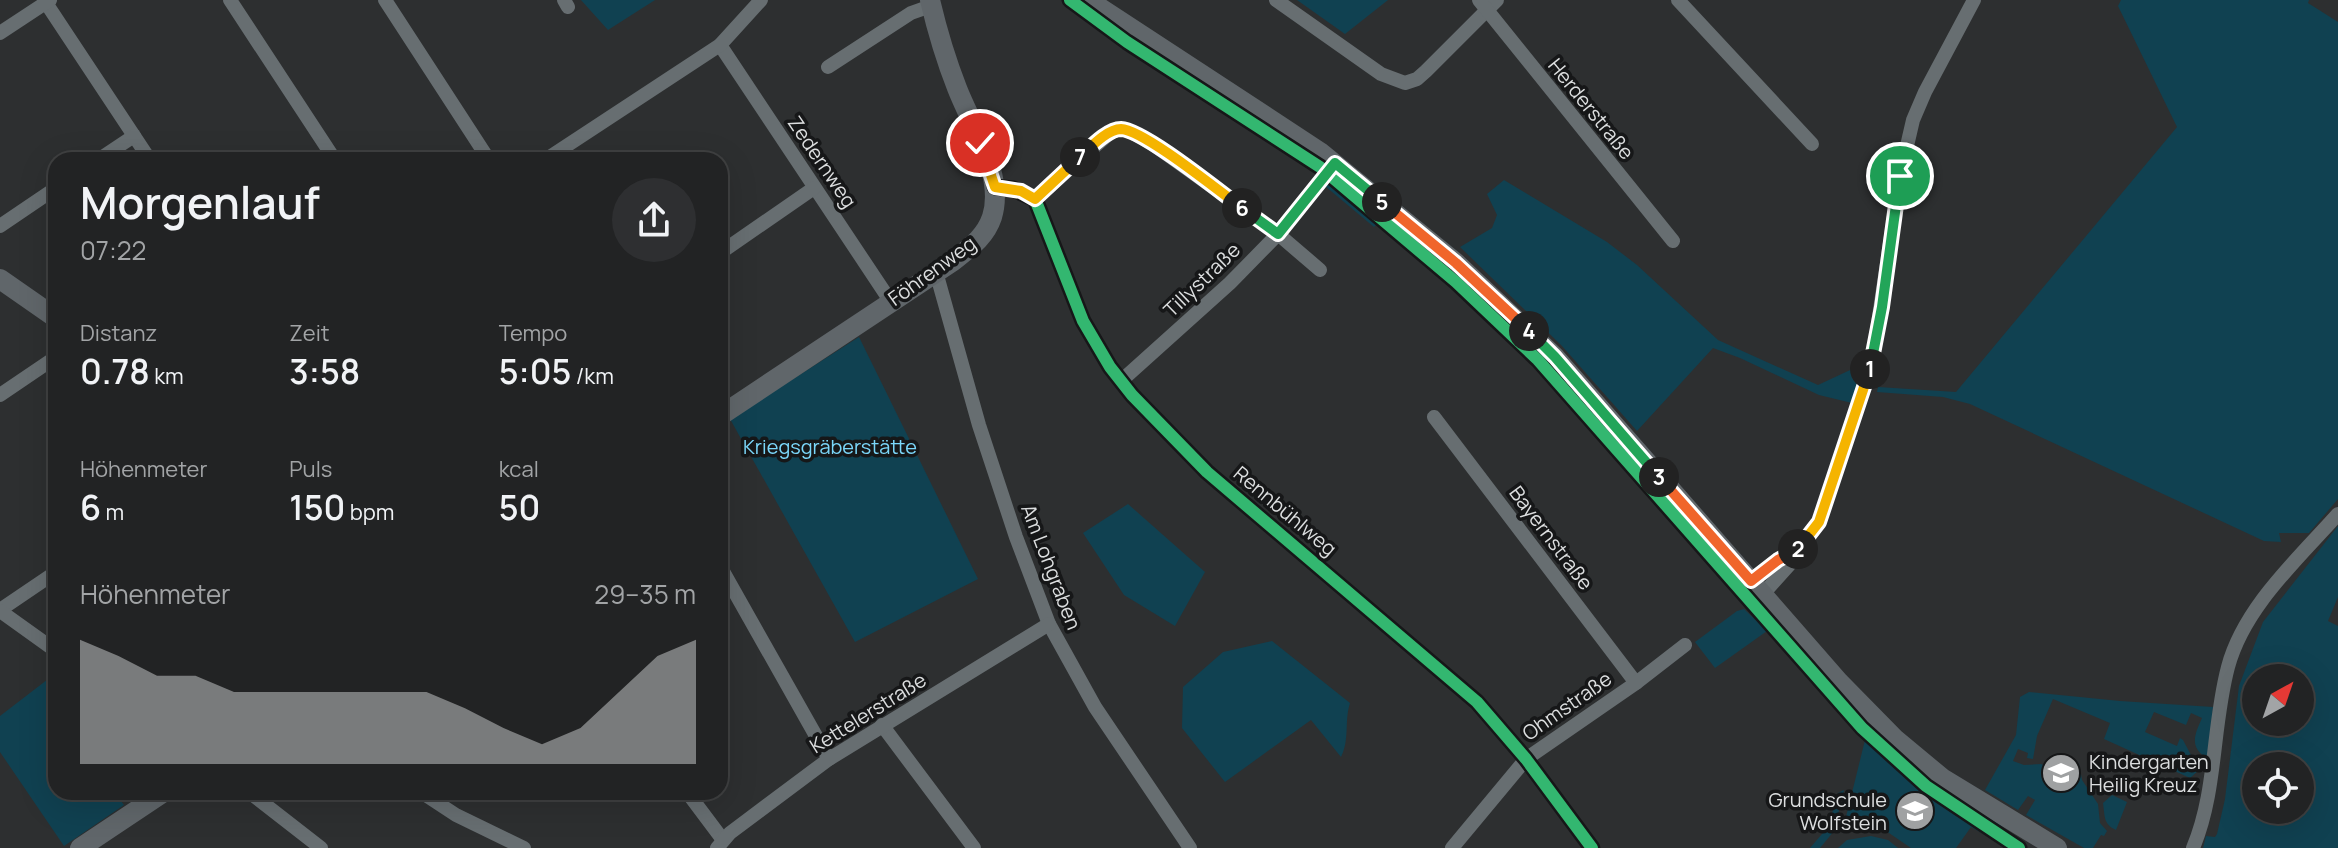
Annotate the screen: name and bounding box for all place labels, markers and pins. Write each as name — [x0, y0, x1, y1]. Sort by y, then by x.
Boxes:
pin — [946, 109, 1014, 177]
pin: 7 — [1060, 137, 1100, 177]
pin — [1866, 142, 1934, 210]
pin: 5 — [1362, 182, 1402, 222]
pin: 6 — [1222, 188, 1262, 228]
pin: 4 — [1509, 311, 1549, 351]
pin: 1 — [1850, 349, 1890, 389]
pin: 3 — [1639, 457, 1679, 497]
pin: 2 — [1778, 529, 1818, 569]
place label: Kindergarten Heilig Kreuz — [2089, 748, 2209, 798]
school or university icon: Kindergarten Heilig Kreuz — [2040, 752, 2082, 794]
place label: Grundschule Wolfstein — [1768, 786, 1887, 836]
school or university icon: Grundschule Wolfstein — [1894, 790, 1936, 832]

